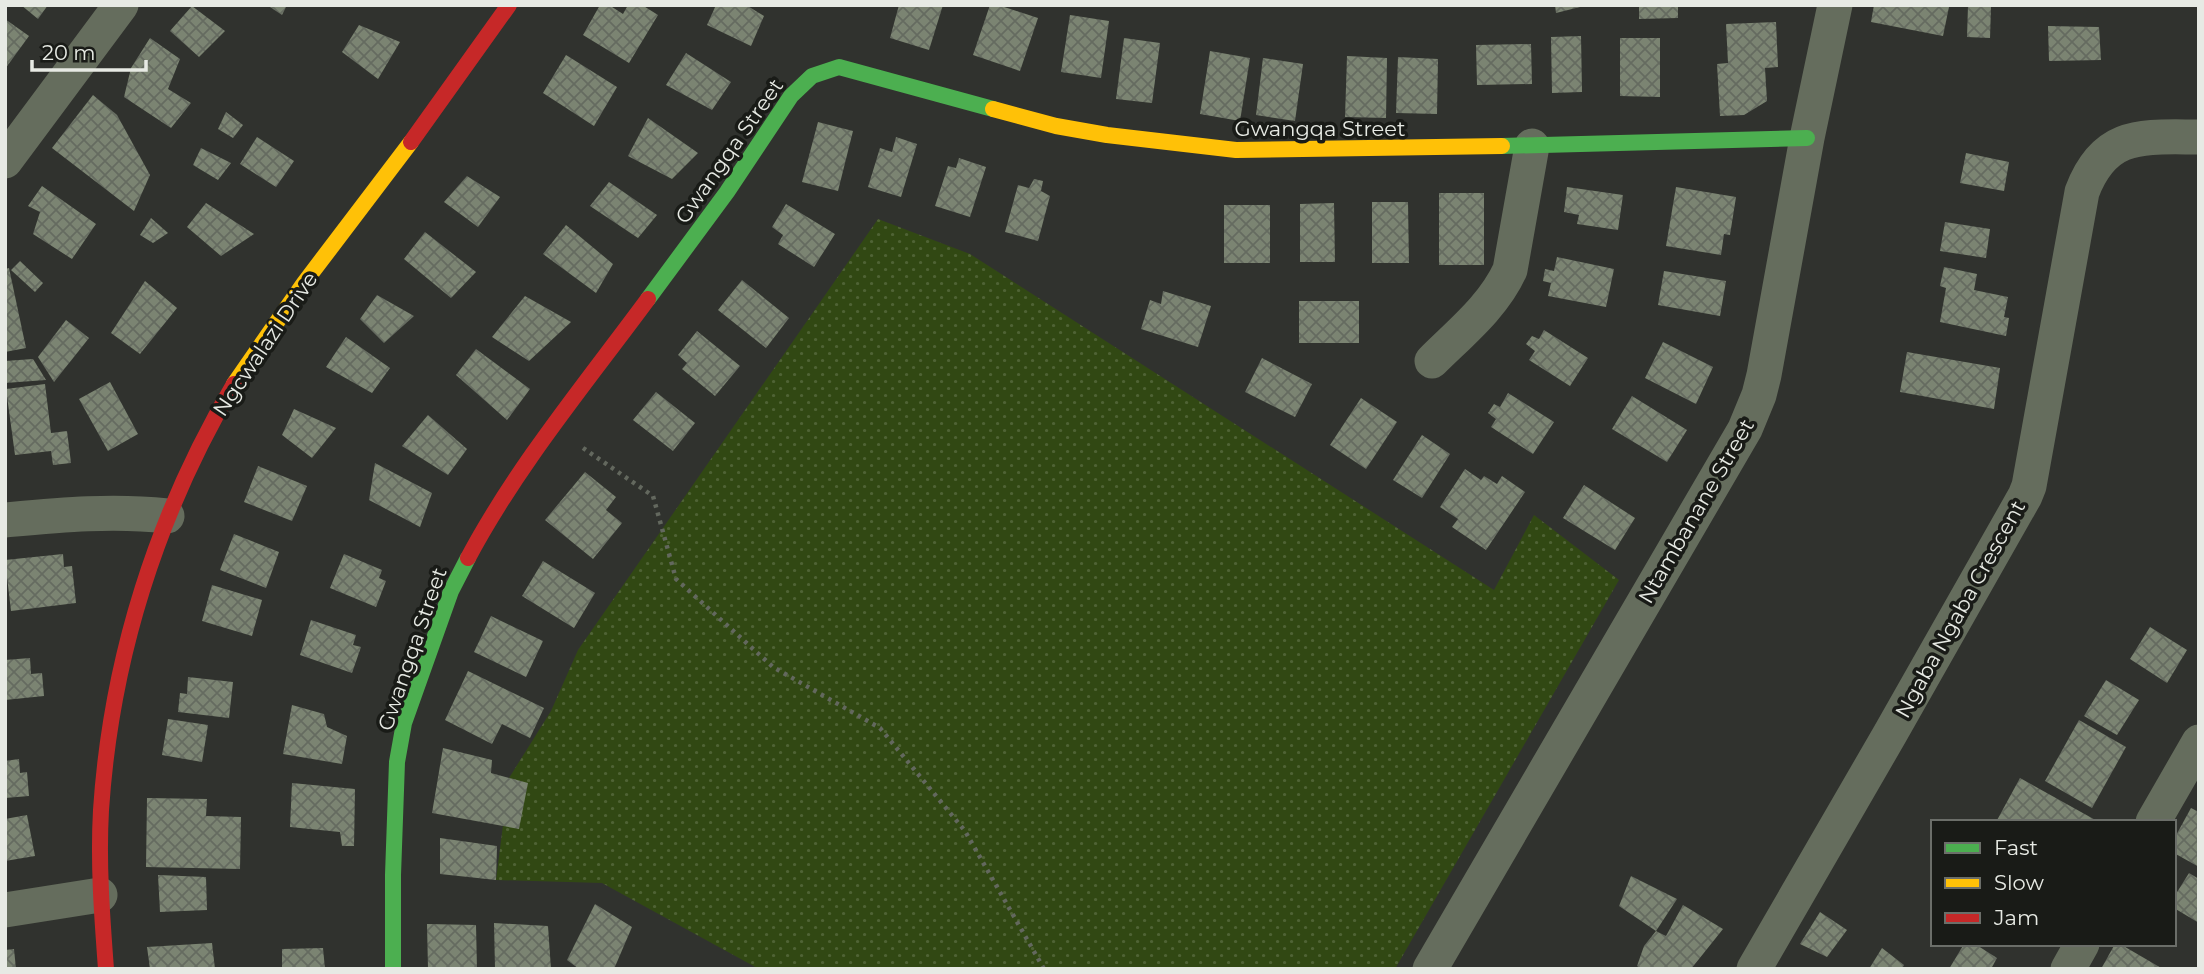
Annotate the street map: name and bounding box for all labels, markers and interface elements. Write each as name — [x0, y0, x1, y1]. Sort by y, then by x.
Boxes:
scale bar — [32, 28, 145, 72]
text: 20 m — [42, 40, 96, 65]
street label: Gwangqa Street — [670, 74, 788, 228]
street label: Gwangqa Street — [1235, 116, 1405, 141]
street label: Ngcwalazi Drive — [208, 267, 322, 421]
street label: Ntambanane Street — [1633, 414, 1759, 608]
street label: Ngaba Ngaba Crescent — [1890, 496, 2030, 722]
street label: Gwangqa Street — [372, 564, 452, 734]
legend — [1931, 820, 2176, 946]
text: Fast — [1994, 835, 2038, 860]
text: Slow — [1994, 870, 2044, 895]
text: Jam — [1993, 905, 2039, 930]

